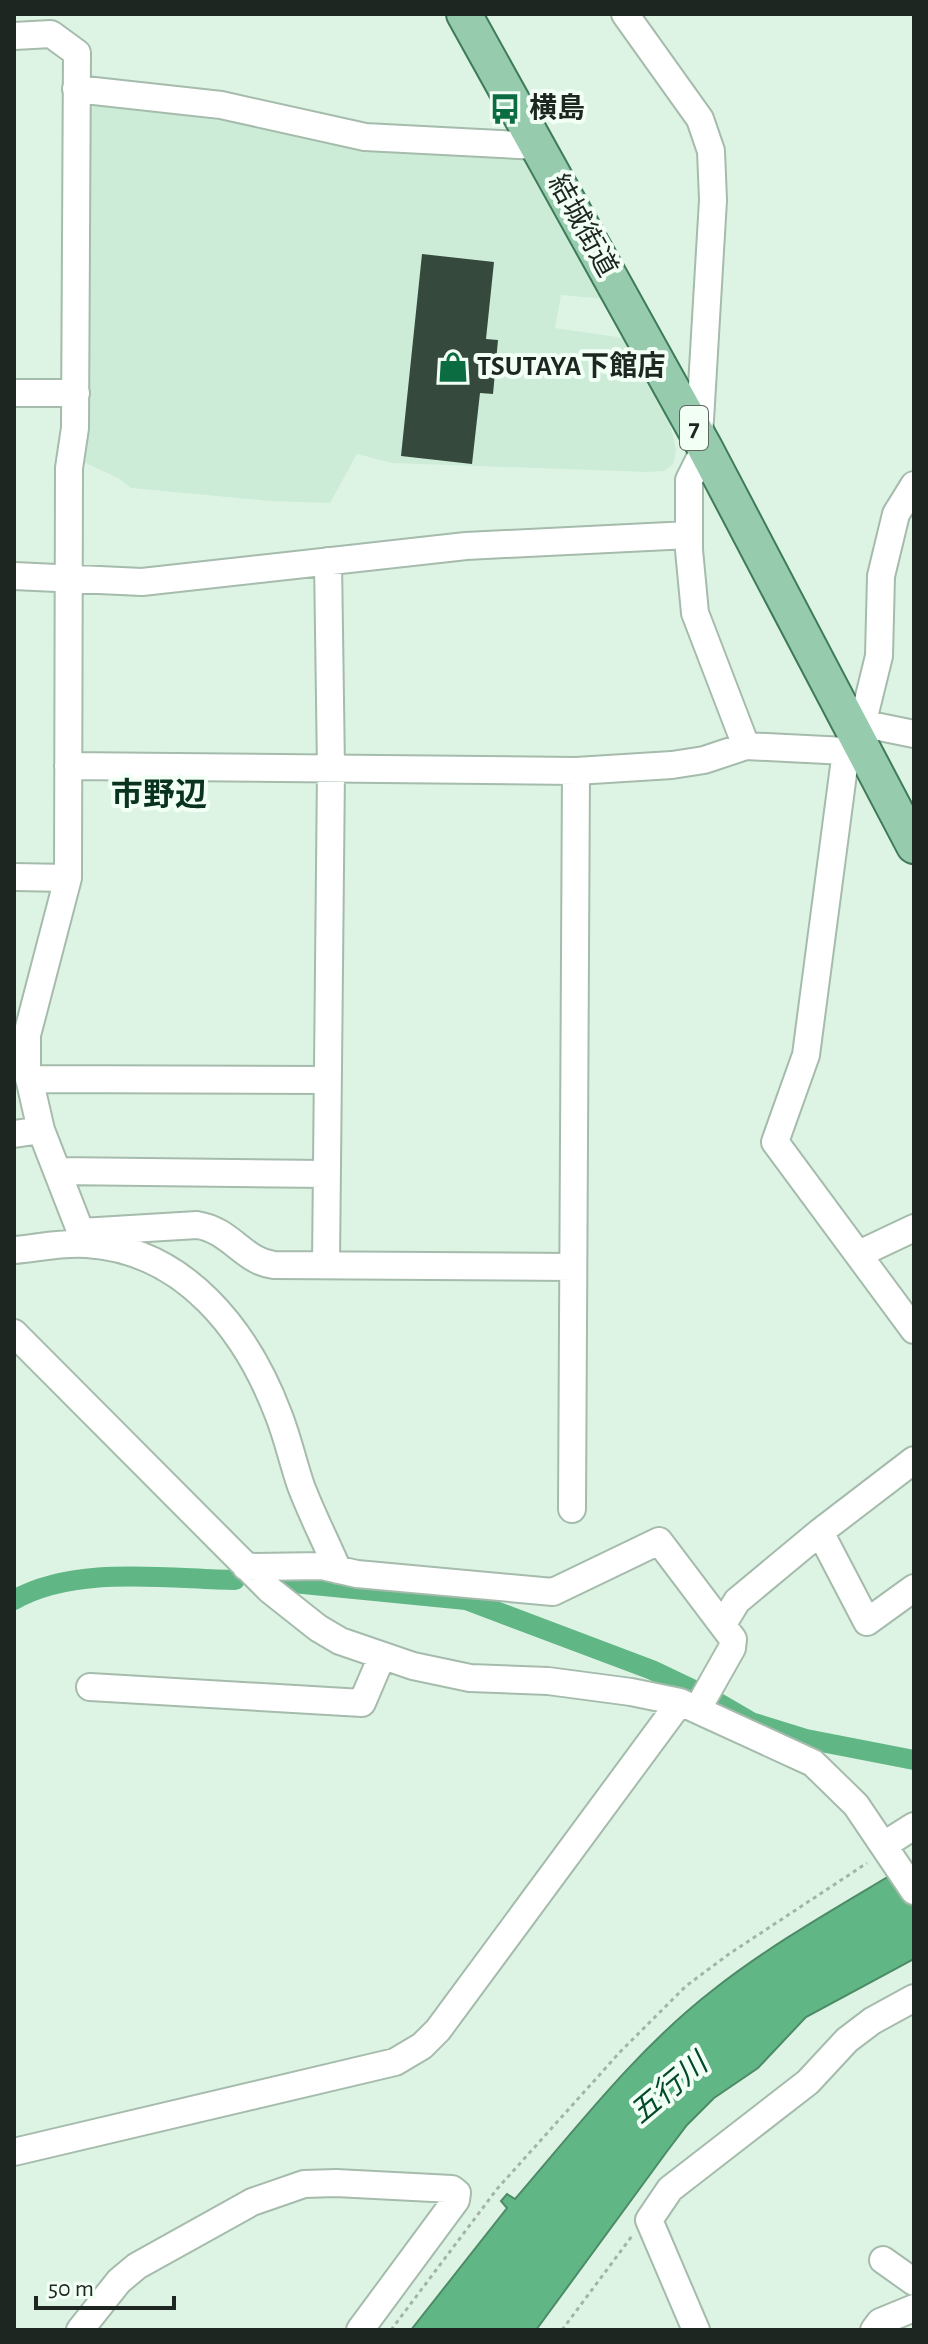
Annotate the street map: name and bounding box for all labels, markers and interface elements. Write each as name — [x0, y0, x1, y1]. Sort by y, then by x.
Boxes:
bus stop icon: 横島 — [488, 92, 522, 126]
place label: 横島 — [529, 92, 585, 123]
street label: 結城街道 — [543, 169, 623, 282]
shop icon: TSUTAYA下館店 — [436, 350, 470, 384]
place label: TSUTAYA下館店 — [477, 350, 665, 381]
road number: 7 — [680, 406, 708, 450]
district label: 市野辺 — [111, 777, 207, 811]
water label: 五行川 — [624, 2045, 715, 2129]
scale bar — [36, 2260, 174, 2310]
text: 50 m — [48, 2277, 94, 2301]

